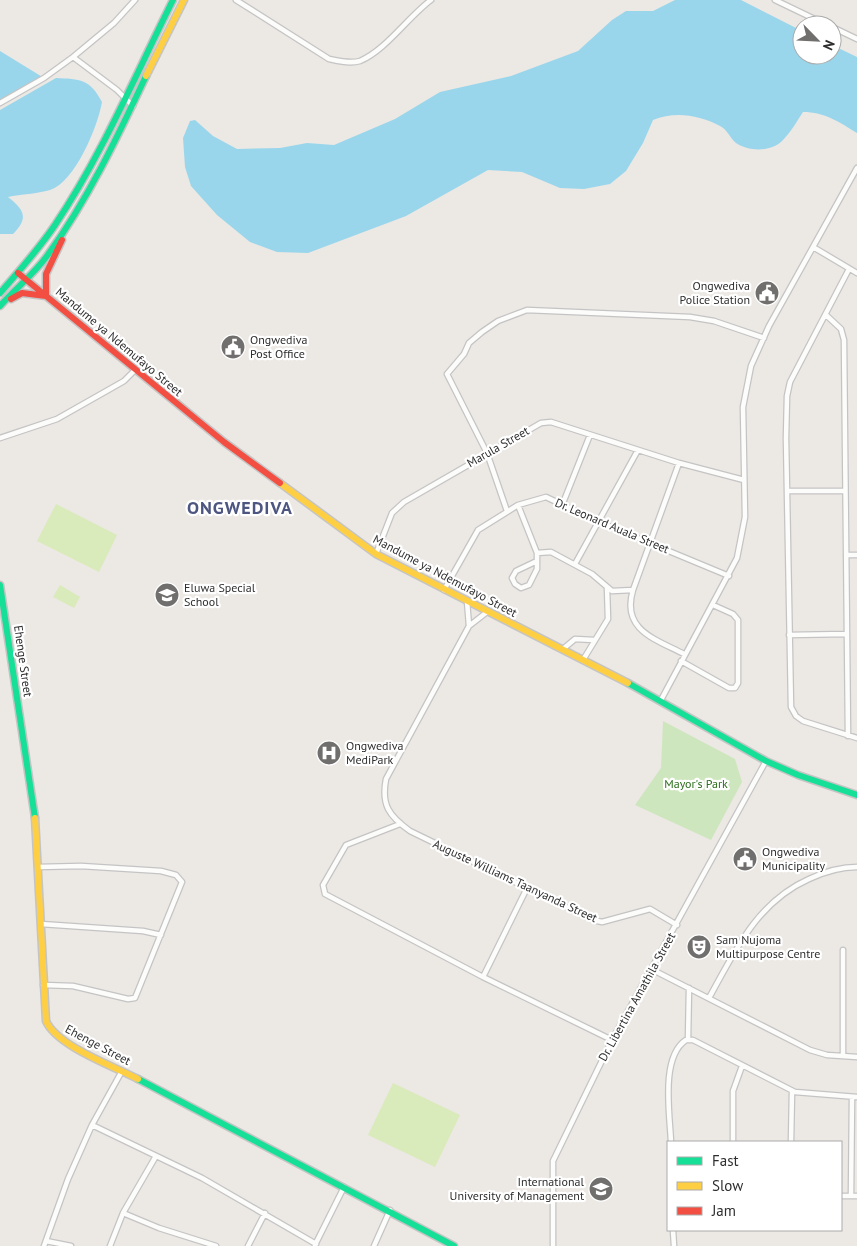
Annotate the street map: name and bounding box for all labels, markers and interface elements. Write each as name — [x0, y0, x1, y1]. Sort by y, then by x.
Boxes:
north arrow — [792, 15, 842, 65]
text: N — [819, 37, 839, 53]
place label: Ongwediva Police Station — [679, 278, 750, 307]
public building icon: Ongwediva Police Station — [754, 280, 780, 306]
street label: Mandume ya Ndemufayo Street — [53, 284, 186, 399]
place label: Ongwediva Post Office — [250, 332, 307, 361]
public building icon: Ongwediva Post Office — [220, 334, 246, 360]
street label: Marula Street — [464, 423, 532, 470]
street label: Dr. Leonard Auala Street — [553, 495, 672, 556]
district label: ONGWEDIVA — [187, 496, 293, 519]
street label: Mandume ya Ndemufayo Street — [371, 531, 520, 620]
place label: Eluwa Special School — [184, 580, 256, 609]
school or university icon: Eluwa Special School — [154, 582, 180, 608]
street label: Ehenge Street — [11, 624, 36, 698]
place label: Ongwediva MediPark — [346, 738, 403, 767]
hospital icon: Ongwediva MediPark — [316, 740, 342, 766]
park label: Mayor's Park — [664, 776, 728, 791]
street label: Auguste Williams Taanyanda Street — [431, 836, 600, 925]
place label: Ongwediva Municipality — [762, 844, 826, 873]
public building icon: Ongwediva Municipality — [732, 846, 758, 872]
street label: Dr. Libertina Amathila Street — [595, 930, 678, 1064]
place label: Sam Nujoma Multipurpose Centre — [716, 932, 820, 961]
theatre icon: Sam Nujoma Multipurpose Centre — [686, 934, 712, 960]
street label: Ehenge Street — [63, 1021, 134, 1068]
legend — [667, 1141, 842, 1231]
text: Fast — [712, 1151, 739, 1170]
place label: International University of Management — [450, 1174, 584, 1203]
school or university icon: International University of Management — [588, 1176, 614, 1202]
text: Slow — [712, 1176, 743, 1195]
text: Jam — [711, 1201, 736, 1220]

